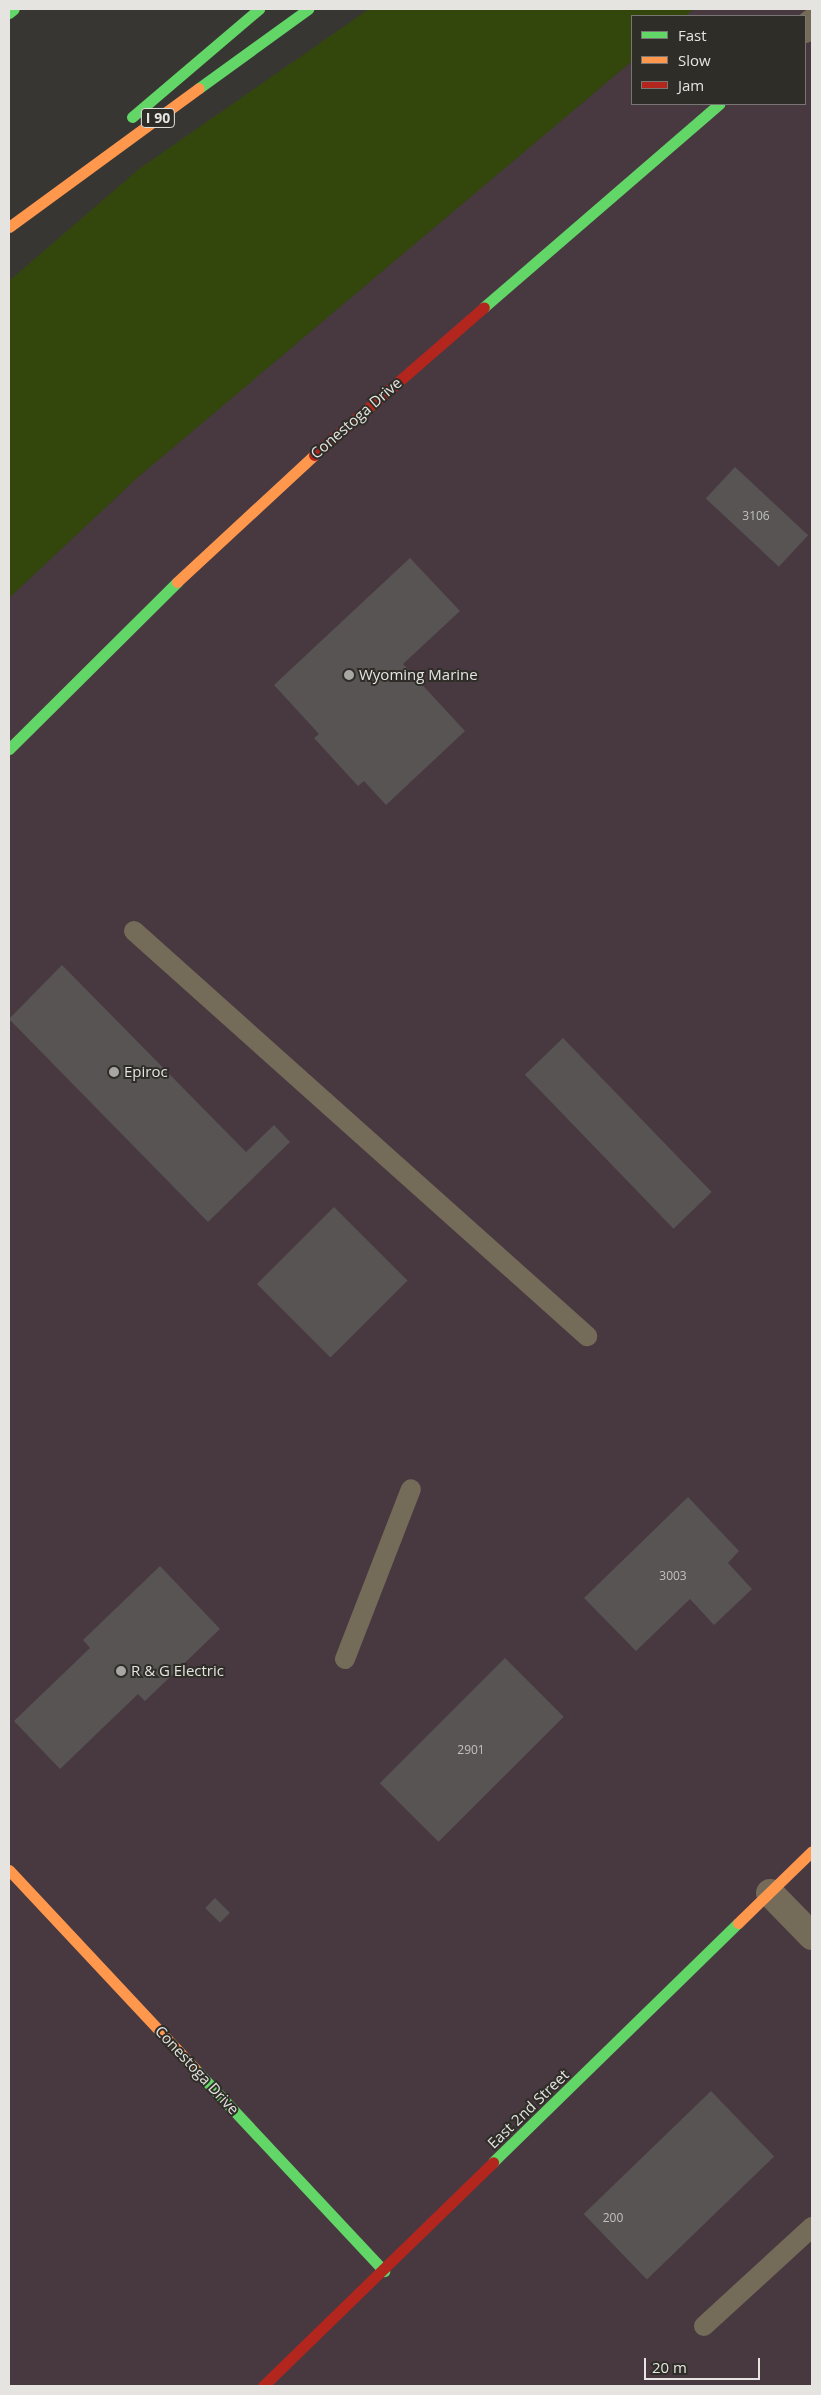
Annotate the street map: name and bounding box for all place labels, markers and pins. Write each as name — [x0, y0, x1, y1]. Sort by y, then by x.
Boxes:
place label: Wyoming Marine — [359, 666, 478, 684]
marker: Wyoming Marine — [343, 669, 355, 681]
place label: Epiroc — [124, 1063, 168, 1081]
marker: Epiroc — [108, 1066, 120, 1078]
place label: R & G Electric — [131, 1662, 224, 1680]
marker: R & G Electric — [115, 1665, 127, 1677]

